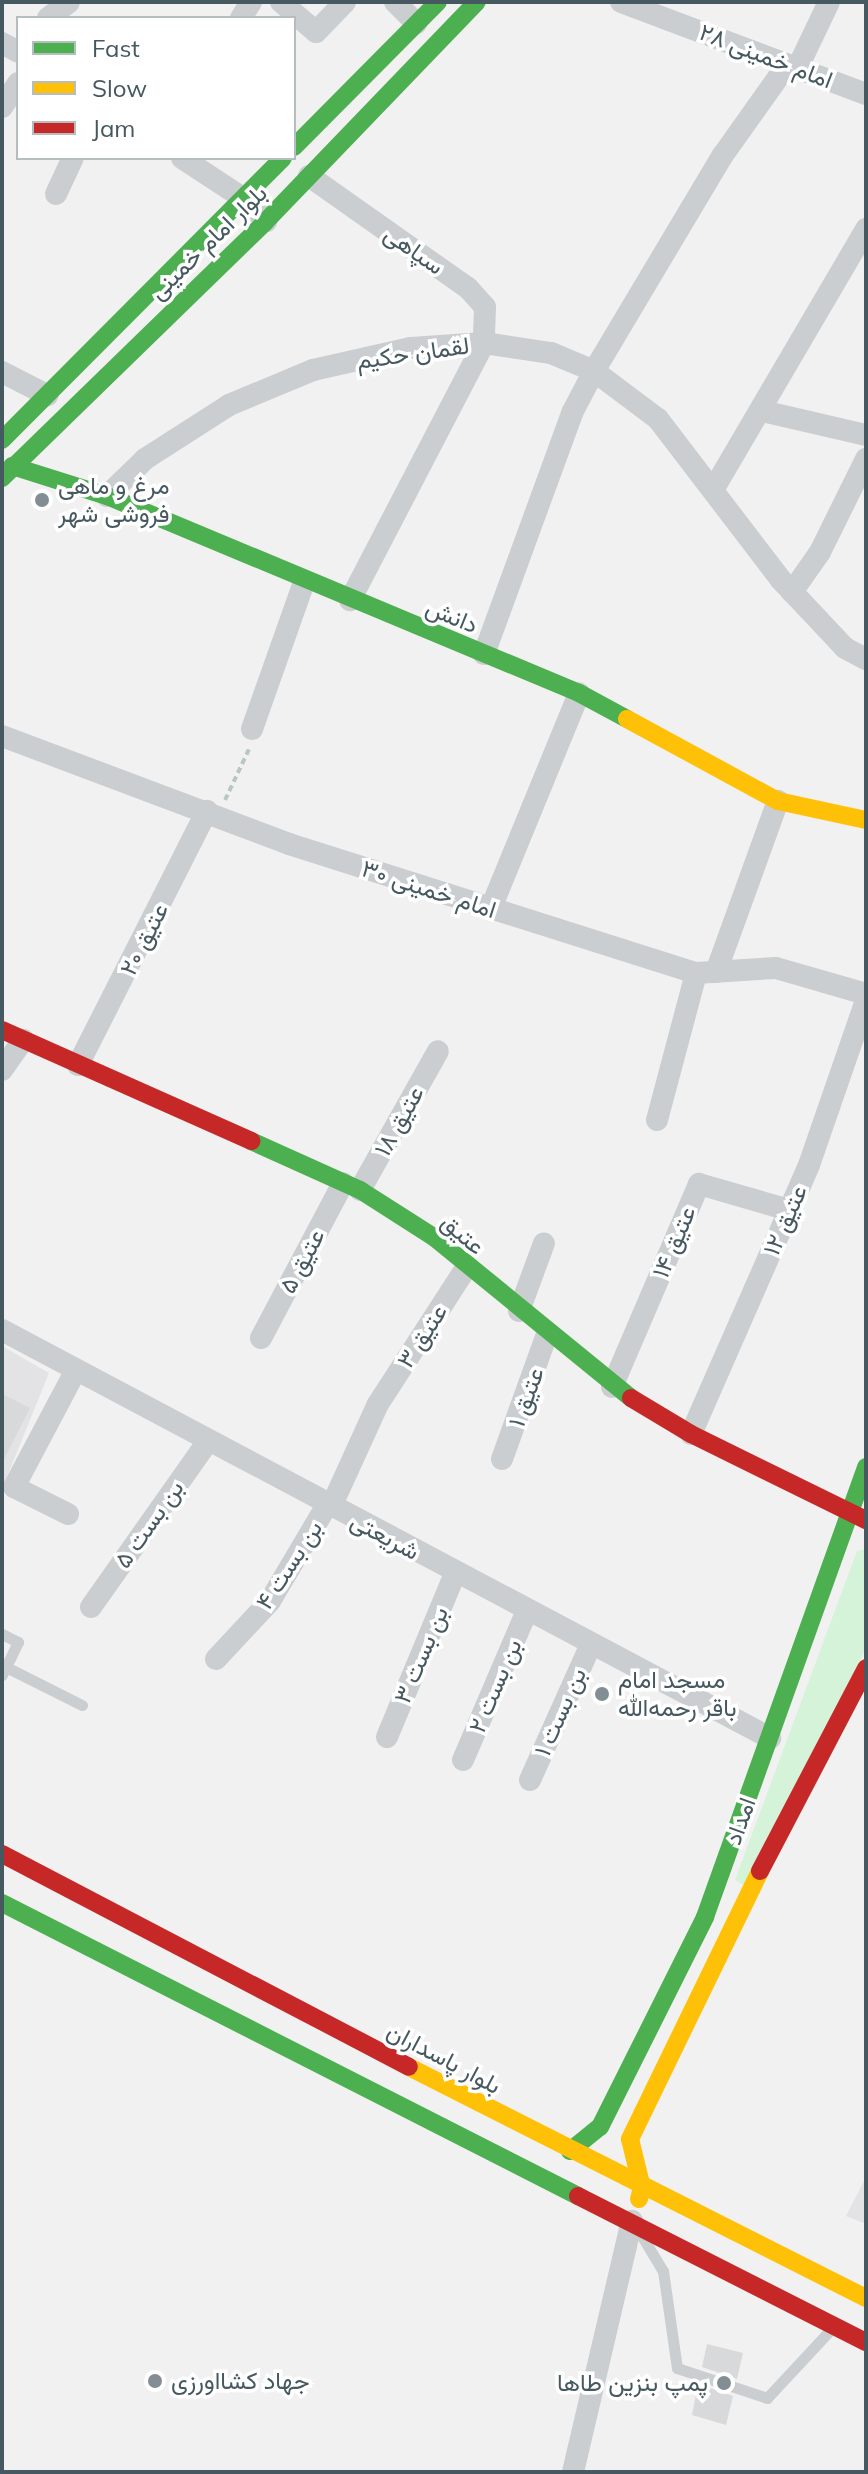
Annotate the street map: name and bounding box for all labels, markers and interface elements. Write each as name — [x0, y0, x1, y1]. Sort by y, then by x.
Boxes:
legend — [16, 16, 296, 160]
street label: امام خمینی ۲۸ — [695, 17, 837, 95]
text: Fast — [92, 33, 140, 63]
text: Slow — [92, 73, 147, 103]
text: Jam — [92, 113, 135, 143]
street label: بلوار امام خمینی — [143, 179, 273, 305]
street label: سپاهی — [379, 219, 449, 281]
street label: لقمان حکیم — [355, 331, 471, 375]
place label: مرغ و ماهی فروشی شهر — [58, 472, 169, 528]
marker: مرغ و ماهی فروشی شهر — [33, 491, 51, 509]
street label: دانش — [422, 593, 482, 639]
street label: امام خمینی ۳۰ — [358, 854, 500, 924]
street label: عتیق ۲۰ — [114, 898, 174, 980]
street label: عتیق ۱۸ — [368, 1081, 430, 1161]
street label: عتیق ۱۲ — [757, 1180, 813, 1260]
street label: عتیق ۱۴ — [646, 1202, 702, 1282]
street label: عتیق — [435, 1207, 491, 1261]
street label: عتیق ۵ — [273, 1224, 331, 1298]
street label: عتیق ۳ — [391, 1299, 453, 1373]
street label: عتیق ۱ — [502, 1363, 550, 1431]
street label: بن بست ۵ — [108, 1474, 190, 1574]
street label: شریعتی — [346, 1506, 424, 1566]
street label: بن بست ۴ — [250, 1515, 328, 1615]
street label: بن بست ۳ — [388, 1602, 454, 1708]
street label: بن بست ۲ — [462, 1635, 528, 1737]
street label: بن بست ۱ — [528, 1663, 592, 1761]
place label: مسجد امام باقر رحمه‌الله — [618, 1666, 737, 1722]
marker: مسجد امام باقر رحمه‌الله — [593, 1685, 611, 1703]
street label: امداد — [718, 1793, 762, 1849]
street label: بلوار پاسداران — [382, 2016, 506, 2100]
place label: جهاد کشااورزی — [171, 2367, 309, 2395]
place label: پمپ بنزین طاها — [557, 2369, 708, 2397]
marker: جهاد کشااورزی — [146, 2372, 164, 2390]
marker: پمپ بنزین طاها — [715, 2374, 733, 2392]

